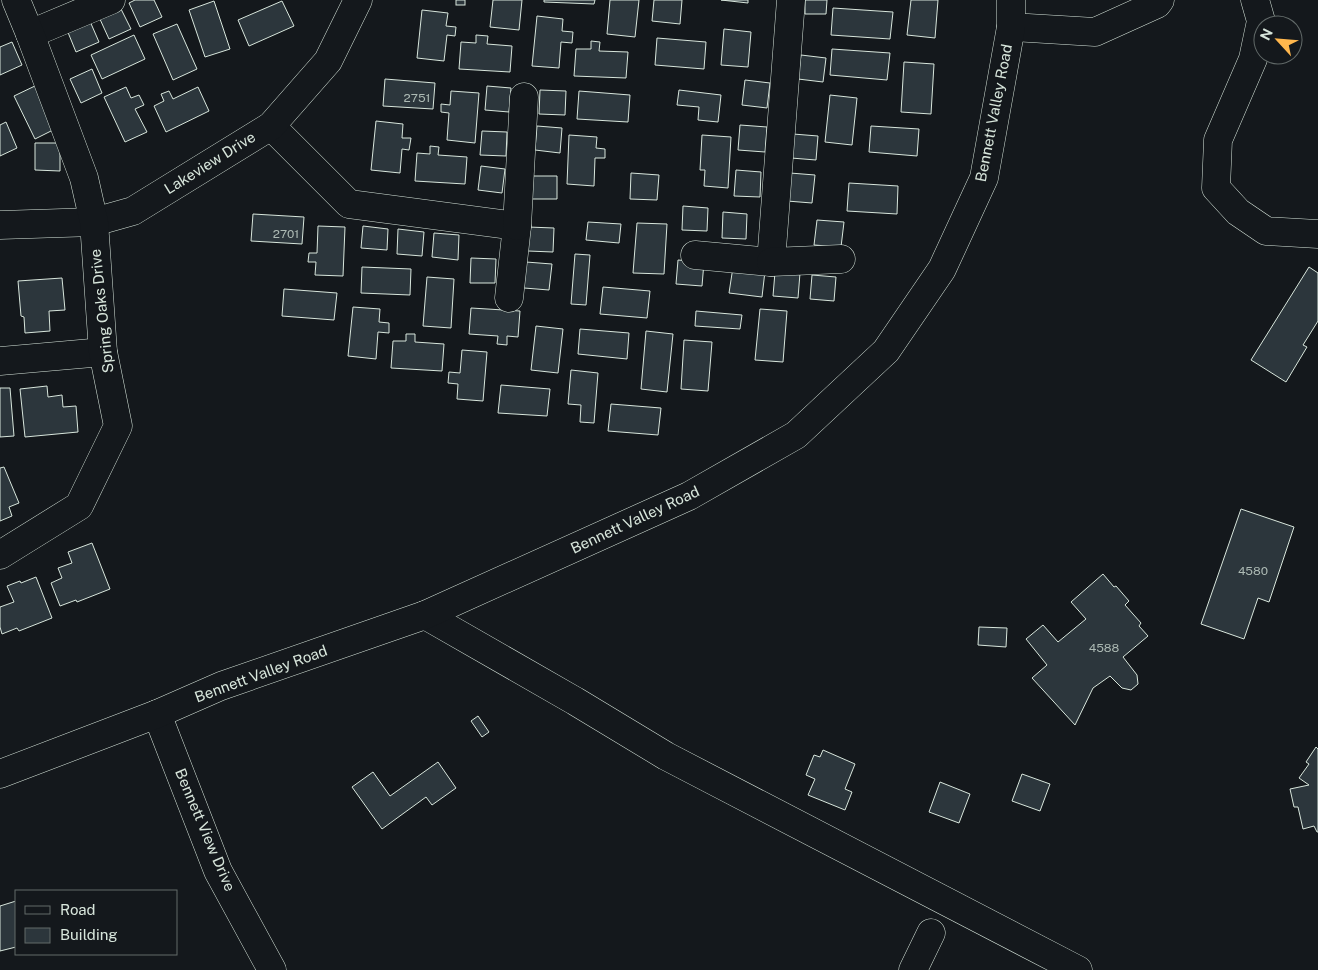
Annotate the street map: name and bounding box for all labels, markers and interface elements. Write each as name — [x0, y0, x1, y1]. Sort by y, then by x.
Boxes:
north arrow — [1253, 15, 1303, 65]
text: N — [1257, 26, 1276, 43]
street label: Bennett Valley Road — [972, 43, 1015, 183]
house number: 2751 — [404, 91, 430, 105]
street label: Lakeview Drive — [161, 128, 258, 197]
house number: 2701 — [273, 227, 299, 241]
street label: Spring Oaks Drive — [87, 248, 116, 374]
street label: Bennett Valley Road — [568, 482, 702, 557]
house number: 4580 — [1238, 564, 1268, 578]
house number: 4588 — [1089, 641, 1120, 655]
street label: Bennett Valley Road — [192, 642, 330, 705]
street label: Bennett View Drive — [172, 766, 239, 894]
legend — [15, 890, 178, 955]
text: Road — [60, 901, 96, 918]
text: Building — [60, 926, 118, 943]

